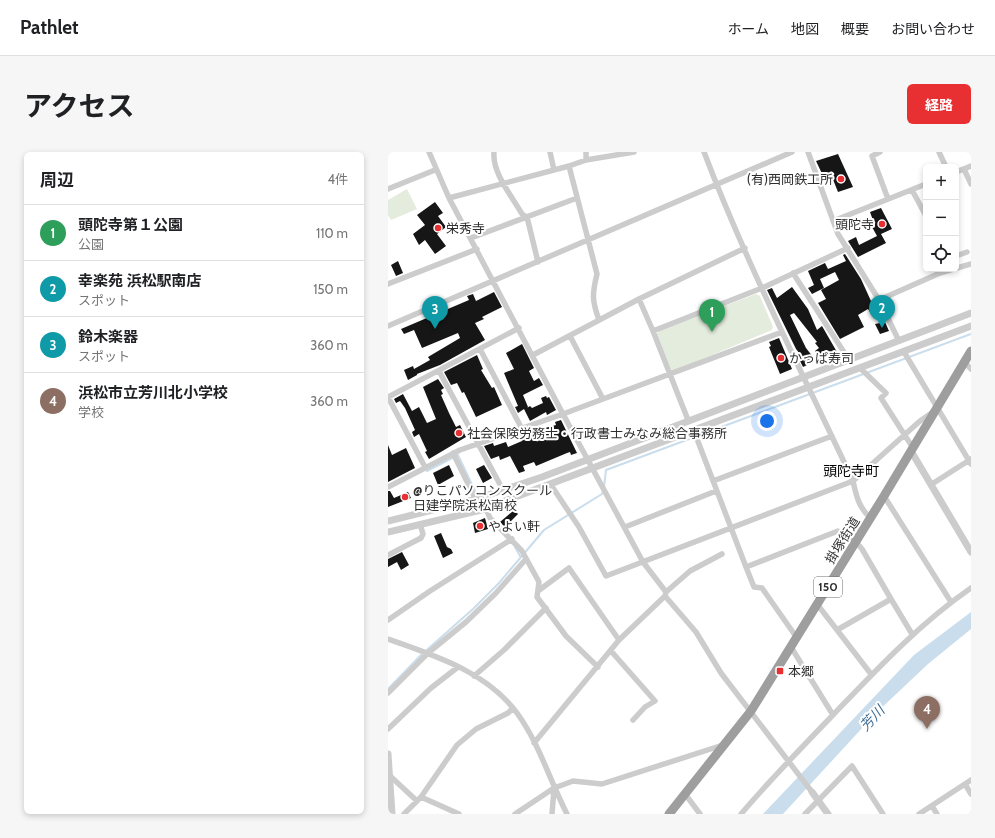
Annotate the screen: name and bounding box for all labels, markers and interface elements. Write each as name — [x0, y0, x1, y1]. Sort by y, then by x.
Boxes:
text: Pathlet — [20, 16, 79, 39]
text: ホーム — [727, 20, 769, 38]
text: 地図 — [791, 20, 819, 38]
text: 概要 — [841, 20, 869, 38]
text: お問い合わせ — [891, 20, 975, 38]
button: 経路 — [907, 84, 971, 124]
text: アクセス — [24, 89, 135, 123]
map controls — [923, 164, 959, 272]
button: + — [923, 164, 959, 200]
text: 周辺 — [40, 170, 74, 190]
text: 4件 — [327, 171, 348, 187]
place label: (有)西岡鉄工所 — [747, 171, 833, 187]
marker: (有)西岡鉄工所 — [836, 174, 846, 184]
button: − — [923, 200, 959, 236]
text: 頭陀寺第１公園 — [78, 216, 183, 234]
place label: 頭陀寺 — [835, 216, 874, 232]
marker: 頭陀寺 — [877, 219, 887, 229]
place label: 栄秀寺 — [446, 220, 485, 236]
marker: 栄秀寺 — [433, 223, 443, 233]
text: 1 — [51, 225, 55, 241]
text: 110 m — [316, 225, 348, 241]
text: 公園 — [78, 236, 104, 252]
button: locate — [923, 236, 959, 272]
text: 幸楽苑 浜松駅南店 — [78, 272, 201, 290]
text: 2 — [50, 281, 56, 297]
text: 150 m — [313, 281, 348, 297]
text: スポット — [78, 292, 130, 308]
pin: 2 — [869, 295, 895, 328]
pin: 3 — [422, 296, 448, 329]
pin: 1 — [699, 299, 725, 332]
text: 鈴木楽器 — [78, 328, 138, 346]
text: 3 — [49, 337, 57, 353]
text: 360 m — [310, 337, 348, 353]
text: スポット — [78, 348, 130, 364]
place label: かっぱ寿司 — [789, 350, 854, 366]
marker: かっぱ寿司 — [776, 353, 786, 363]
text: 浜松市立芳川北小学校 — [78, 384, 228, 402]
text: 4 — [49, 393, 57, 409]
text: 360 m — [310, 393, 348, 409]
text: 学校 — [78, 404, 104, 420]
your location — [757, 411, 777, 431]
place label: 社会保険労務士・行政書士みなみ総合事務所 — [467, 425, 727, 441]
marker: 社会保険労務士・行政書士みなみ総合事務所 — [454, 428, 464, 438]
district label: 頭陀寺町 — [823, 462, 879, 480]
place label: @りこパソコンスクール 日建学院浜松南校 — [413, 482, 552, 513]
marker: @りこパソコンスクール 日建学院浜松南校 — [400, 492, 410, 502]
street label: 掛塚街道 — [821, 514, 863, 566]
place label: やよい軒 — [488, 518, 540, 534]
marker: やよい軒 — [475, 521, 485, 531]
road number: 150 — [814, 577, 842, 597]
place label: 本郷 — [788, 663, 814, 679]
marker: 本郷 — [775, 666, 785, 676]
pin: 4 — [914, 696, 940, 729]
water label: 芳川 — [856, 700, 889, 734]

